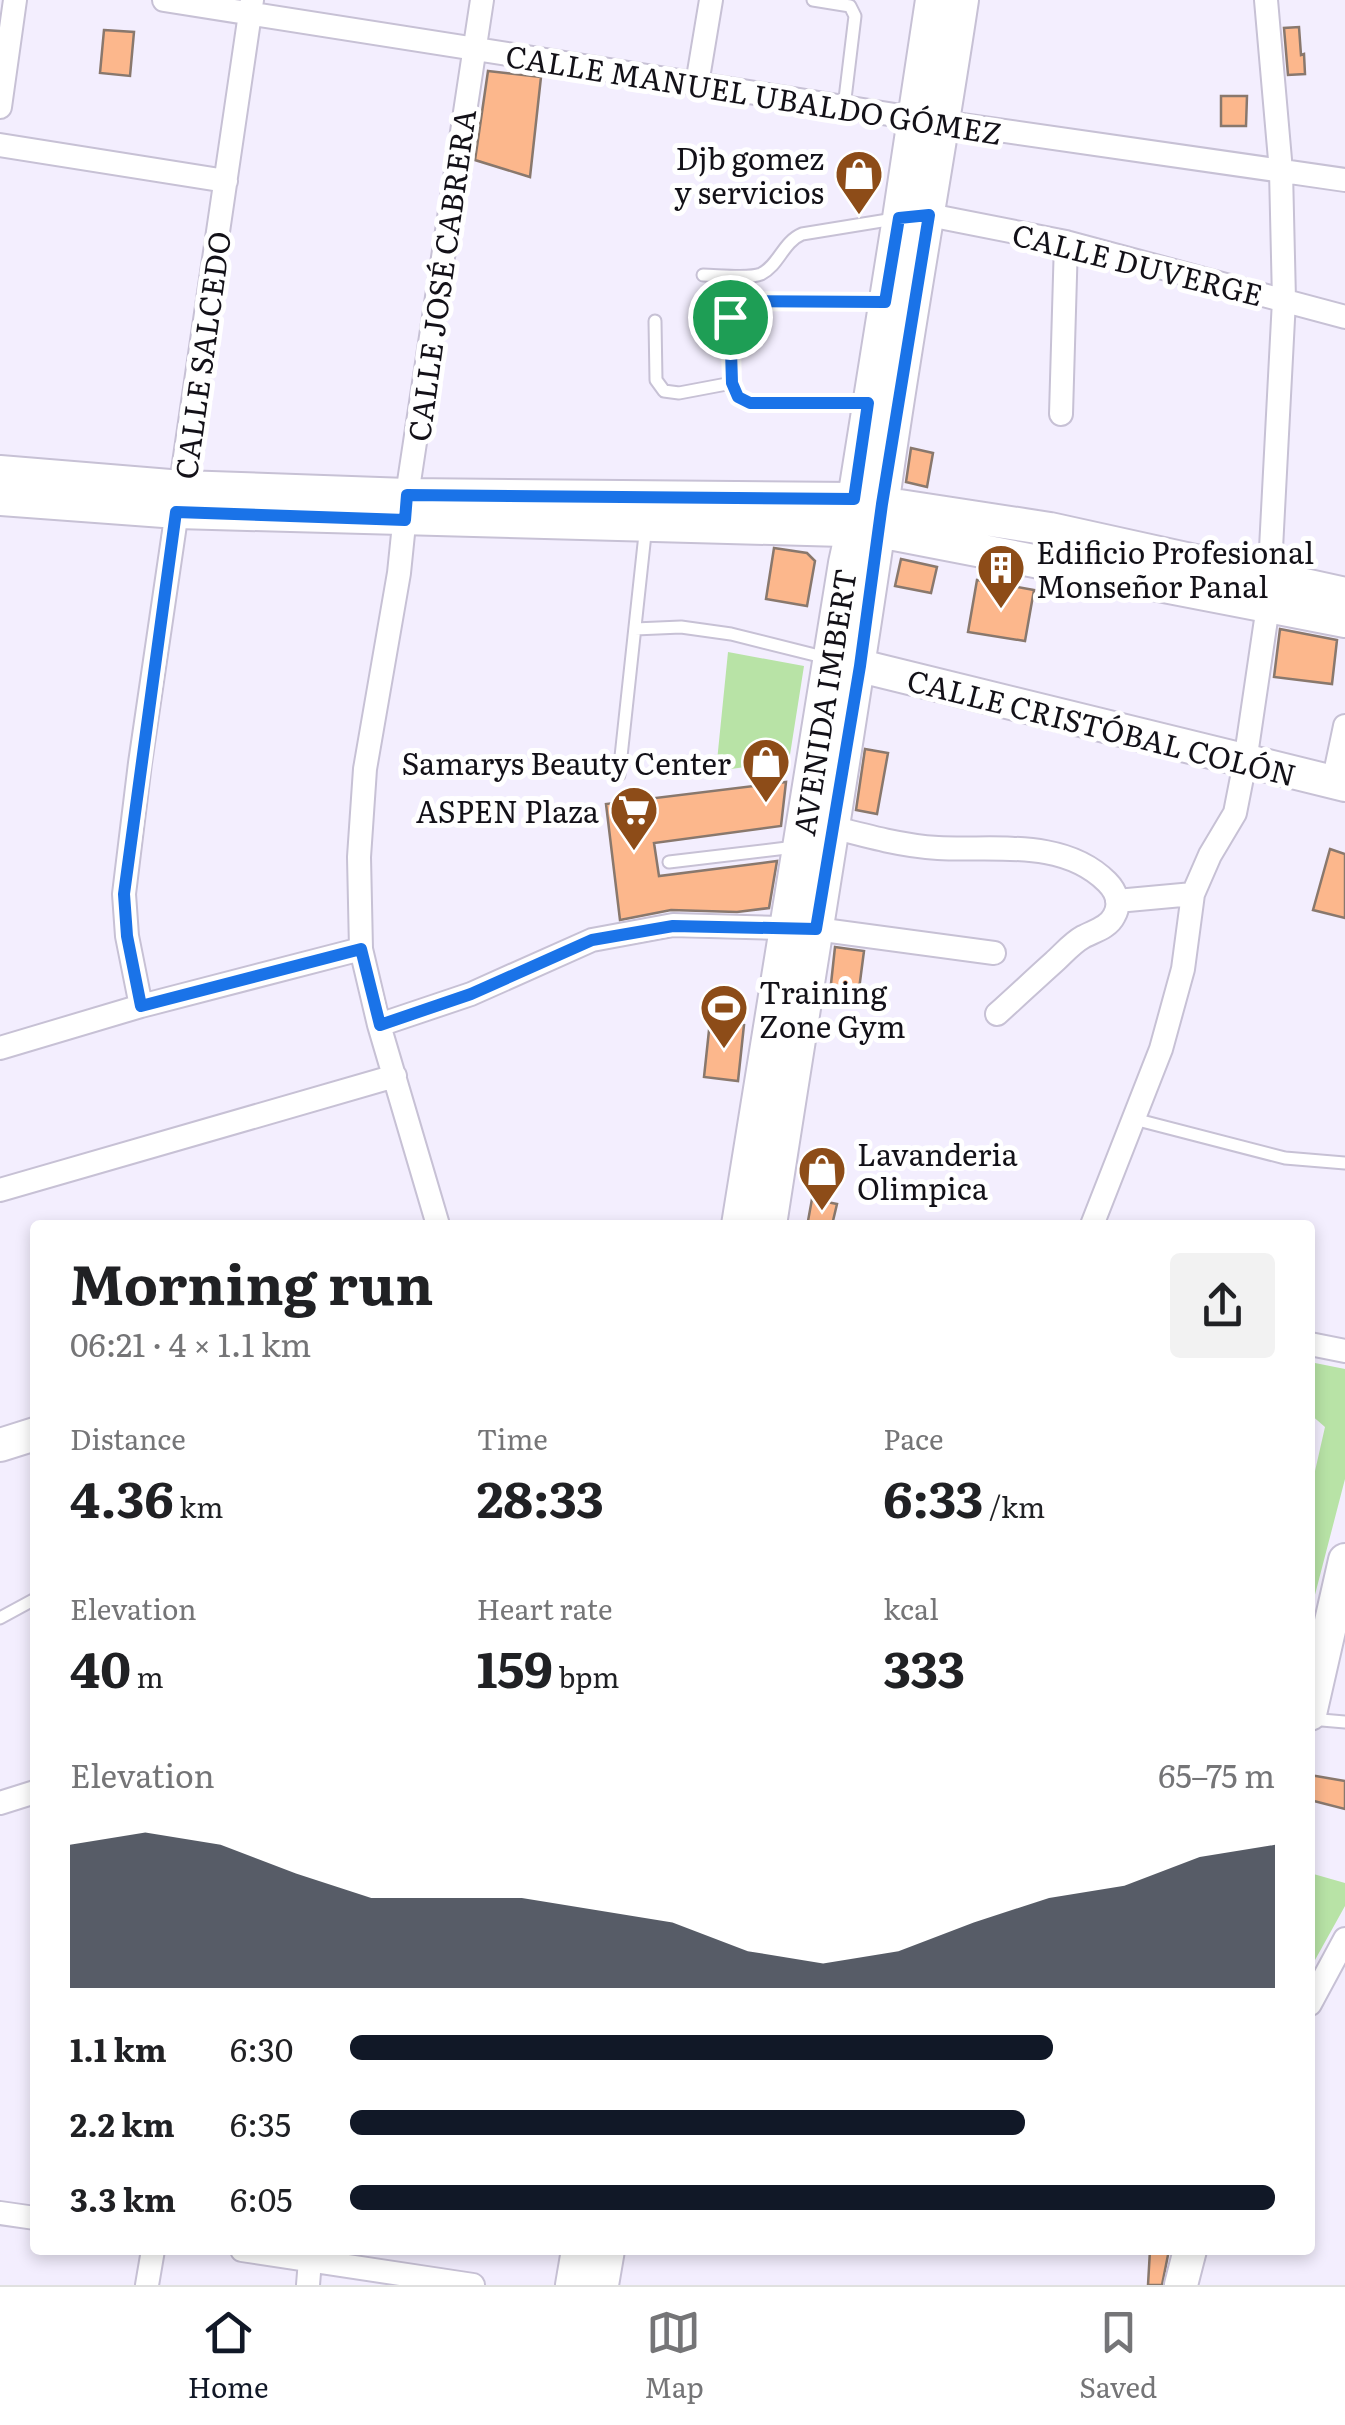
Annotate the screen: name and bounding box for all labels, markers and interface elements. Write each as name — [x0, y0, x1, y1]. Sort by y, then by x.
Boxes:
street label: CALLE MANUEL UBALDO GÓMEZ — [503, 32, 1005, 154]
street label: CALLE JOSÉ CABRERA — [395, 106, 485, 444]
place label: Djb gomez y servicios — [674, 135, 824, 213]
shop icon: Djb gomez y servicios — [833, 148, 885, 216]
street label: CALLE DUVERGE — [1008, 211, 1268, 315]
street label: CALLE SALCEDO — [162, 228, 240, 482]
pin — [688, 275, 773, 360]
icon: arrive — [703, 290, 758, 345]
place label: Edificio Profesional Monseñor Panal — [1036, 529, 1314, 607]
building icon: Edificio Profesional Monseñor Panal — [975, 542, 1027, 610]
street label: AVENIDA IMBERT — [780, 565, 866, 839]
street label: CALLE CRISTÓBAL COLÓN — [903, 656, 1301, 796]
shop icon: Samarys Beauty Center — [740, 736, 792, 804]
place label: Samarys Beauty Center — [401, 740, 731, 784]
supermarket icon: ASPEN Plaza — [608, 784, 660, 852]
place label: ASPEN Plaza — [416, 788, 600, 832]
place label: Training Zone Gym — [759, 969, 906, 1047]
sports icon: Training Zone Gym — [698, 982, 750, 1050]
place label: Lavanderia Olimpica — [857, 1131, 1018, 1209]
shop icon: Lavanderia Olimpica — [796, 1144, 848, 1212]
text: Morning run — [70, 1240, 433, 1322]
button: share — [1170, 1253, 1275, 1358]
text: 06:21 · 4 × 1.1 km — [70, 1319, 311, 1367]
text: Distance — [70, 1417, 186, 1459]
text: Time — [477, 1417, 548, 1459]
text: Pace — [883, 1417, 943, 1459]
text: 4.36 — [70, 1459, 174, 1533]
text: 28:33 — [477, 1459, 604, 1533]
text: 6:33 — [883, 1459, 983, 1533]
text: km — [174, 1485, 223, 1527]
text: /km — [983, 1485, 1045, 1527]
text: Elevation — [70, 1587, 197, 1629]
text: Heart rate — [477, 1587, 613, 1629]
text: kcal — [883, 1587, 939, 1629]
text: 40 — [70, 1629, 131, 1703]
text: 159 — [477, 1629, 553, 1703]
text: 333 — [883, 1629, 965, 1703]
text: m — [131, 1655, 164, 1697]
text: bpm — [553, 1655, 619, 1697]
text: Elevation — [70, 1750, 215, 1798]
text: 65–75 m — [1158, 1750, 1275, 1798]
text: 1.1 km — [70, 2024, 167, 2072]
text: 6:30 — [230, 2024, 293, 2072]
text: 2.2 km — [70, 2099, 175, 2147]
text: 6:35 — [230, 2099, 291, 2147]
text: 3.3 km — [70, 2174, 176, 2222]
text: 6:05 — [230, 2174, 293, 2222]
tab: Home — [188, 2305, 269, 2407]
tab: Map — [644, 2305, 704, 2407]
tab: Saved — [1079, 2305, 1157, 2407]

